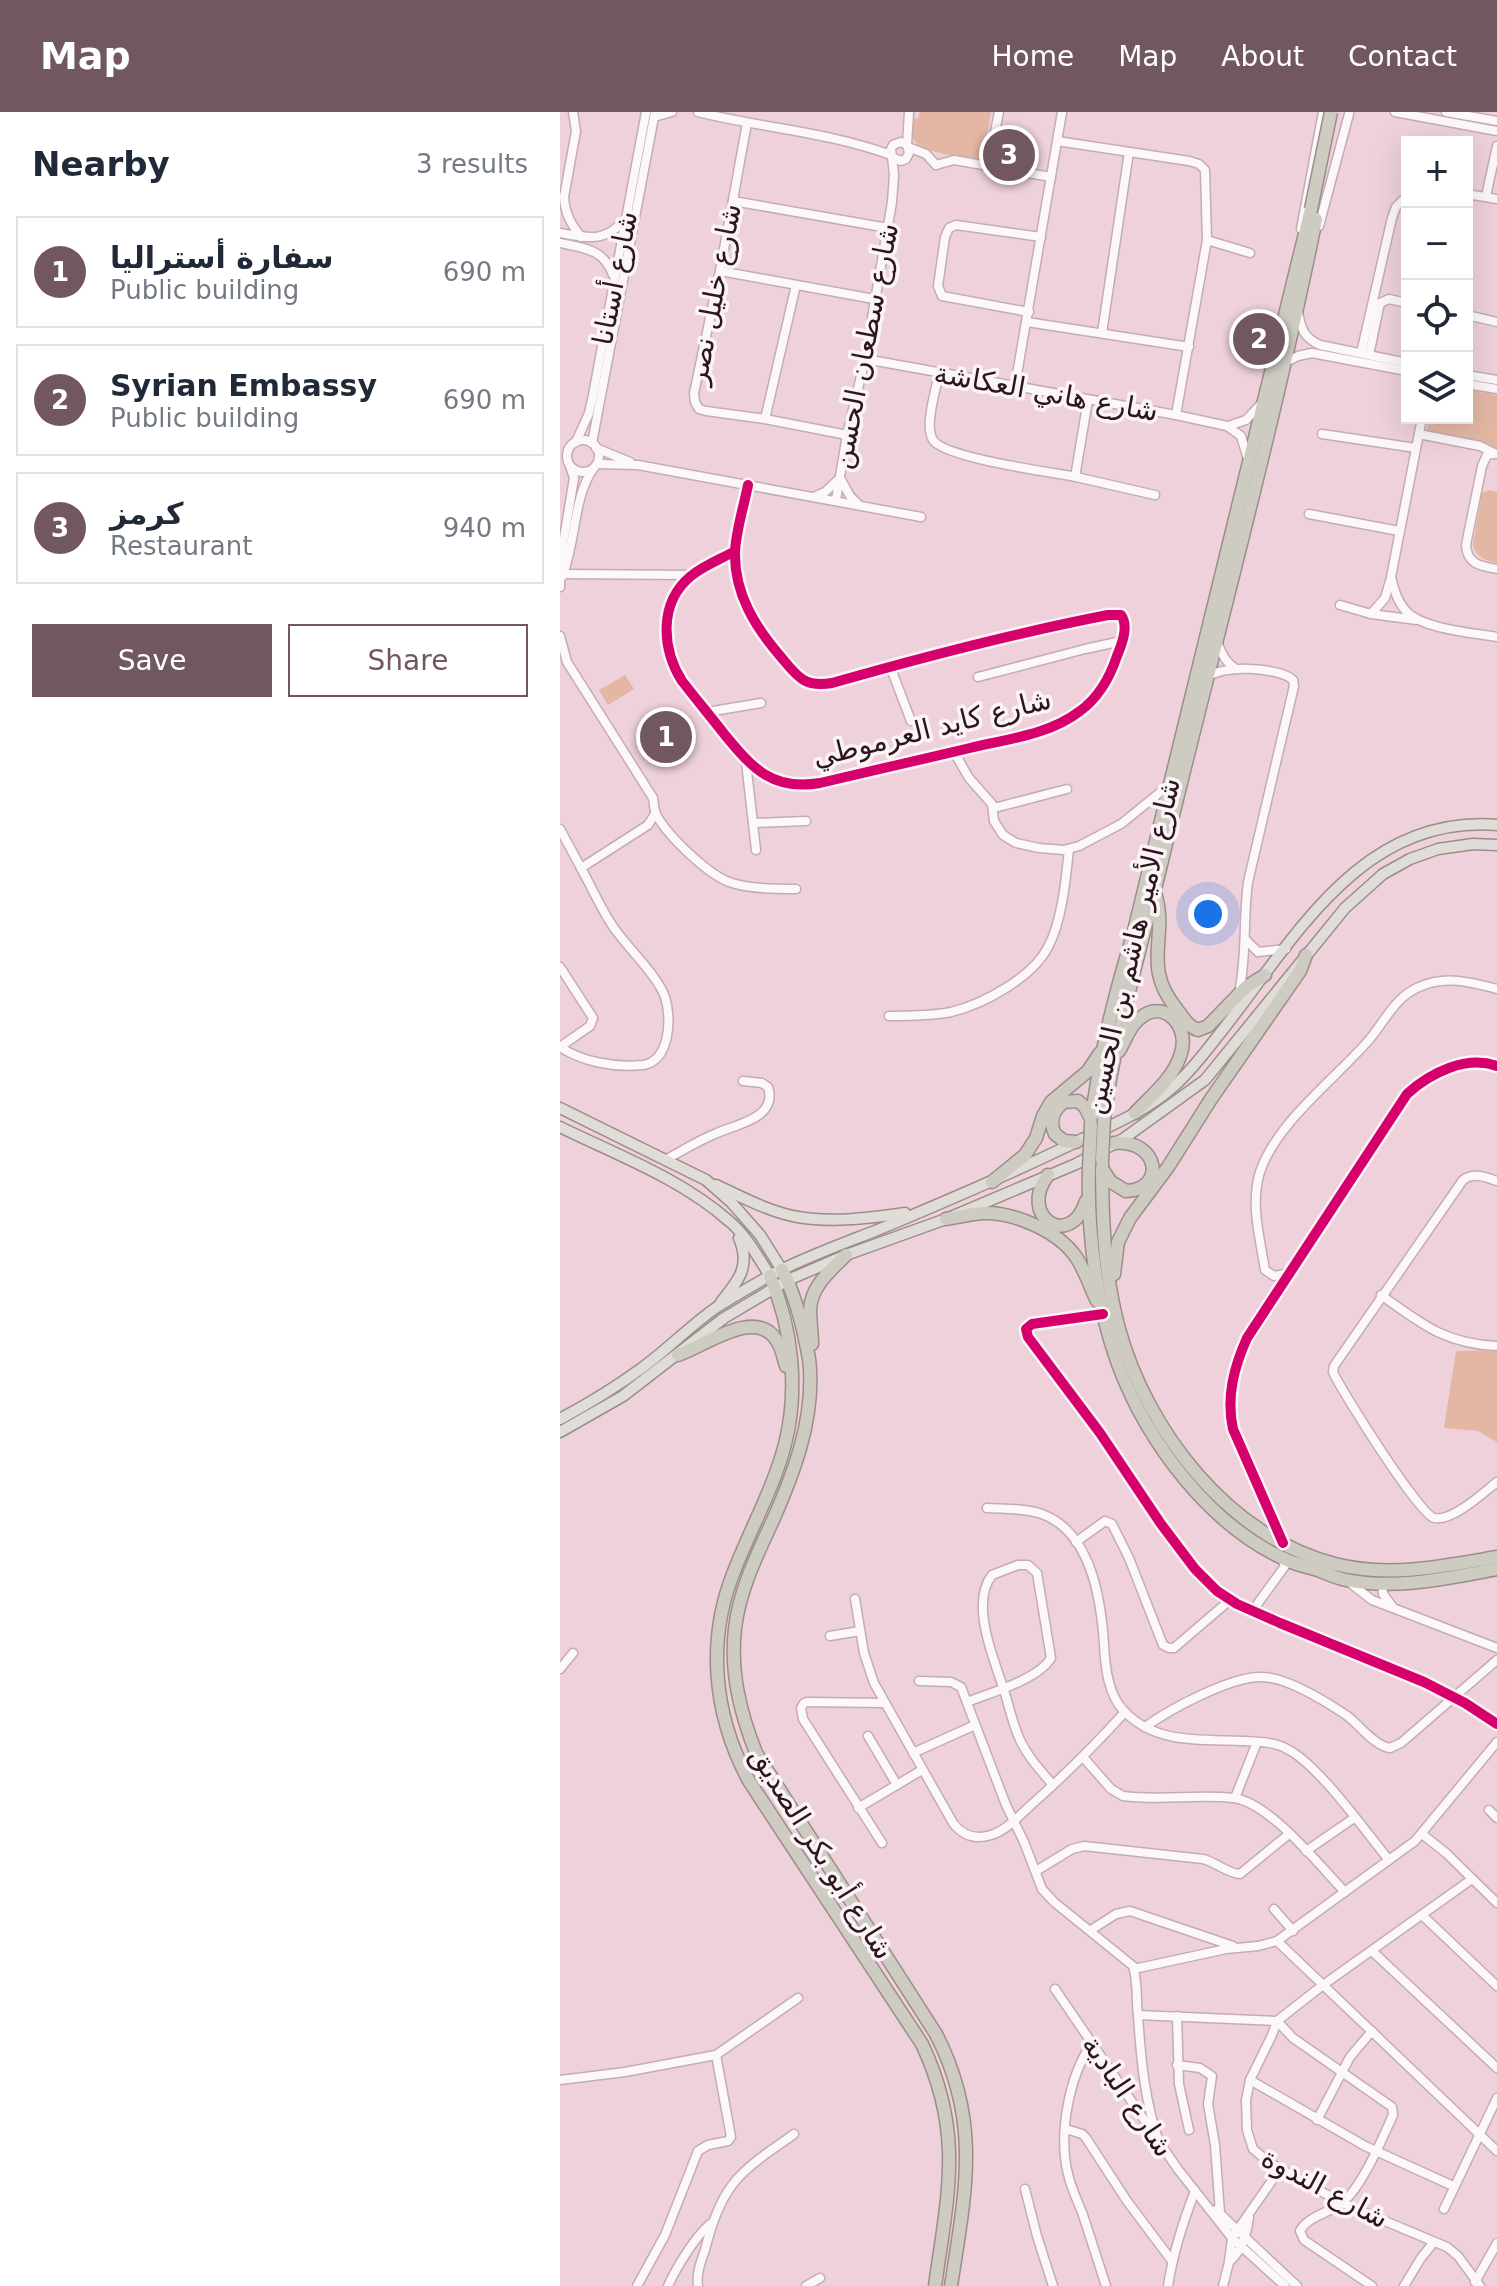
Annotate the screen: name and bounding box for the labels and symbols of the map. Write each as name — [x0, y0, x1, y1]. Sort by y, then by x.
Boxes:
pin: 3 — [983, 125, 1035, 185]
street label: شارع خليل نصر — [680, 201, 748, 389]
street label: شارع أستانا — [583, 208, 644, 348]
street label: شارع سطعان الحسن — [825, 220, 905, 472]
pin: 2 — [1233, 309, 1285, 369]
street label: شارع هاني العكاشة — [931, 356, 1161, 428]
street label: شارع كايد العرموطي — [809, 682, 1055, 774]
pin: 1 — [640, 707, 692, 767]
street label: شارع الأمير هاشم بن الحسين — [1075, 774, 1187, 1117]
your location — [1188, 894, 1228, 934]
street label: شارع أبو بكر الصديق — [743, 1739, 903, 1965]
street label: شارع البادية — [1075, 2029, 1181, 2163]
street label: شارع الندوة — [1256, 2141, 1394, 2235]

